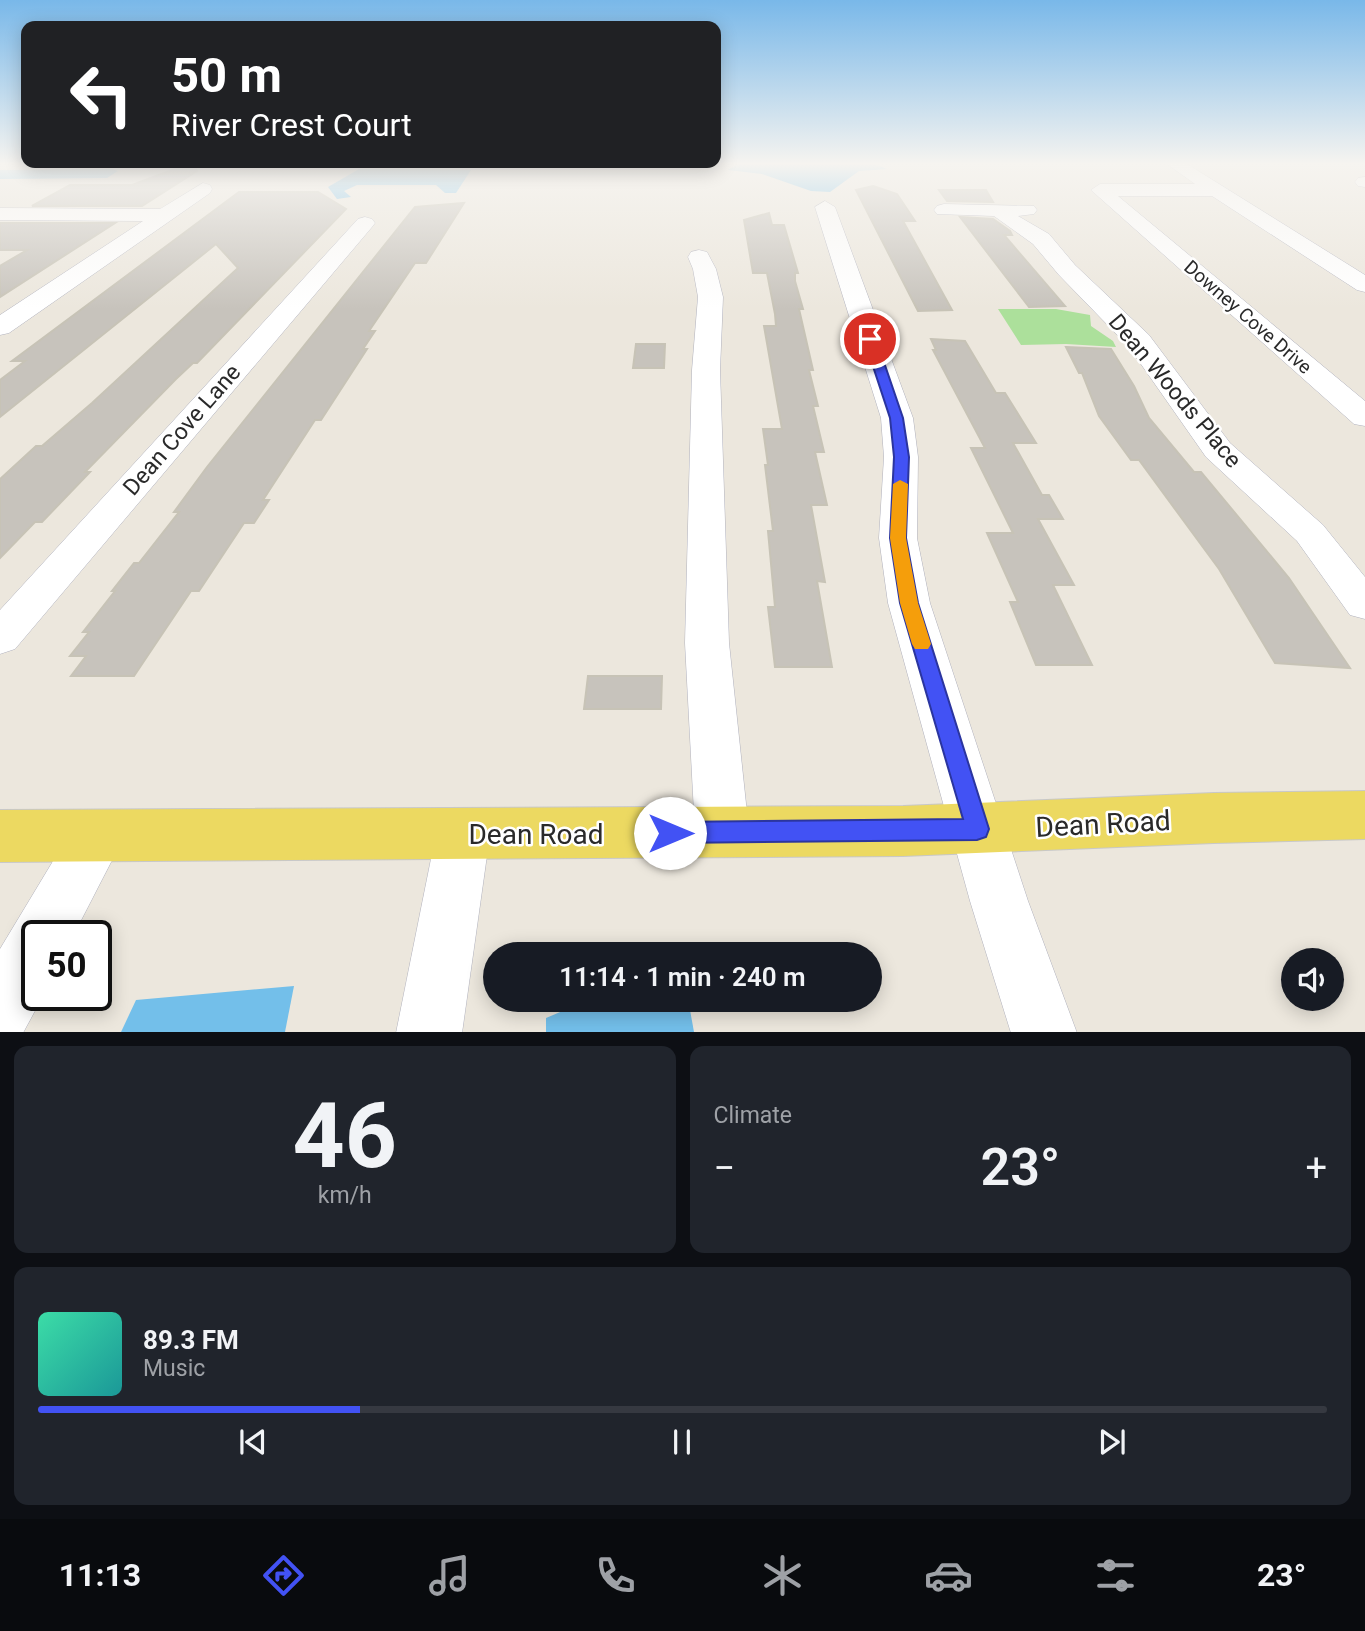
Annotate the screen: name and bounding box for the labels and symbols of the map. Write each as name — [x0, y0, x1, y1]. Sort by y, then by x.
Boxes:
street label: Downey Cove Drive — [1180, 255, 1316, 379]
pin — [840, 309, 900, 369]
street label: Dean Woods Place — [1103, 309, 1247, 473]
street label: Dean Cove Lane — [118, 359, 246, 501]
position arrow — [633, 796, 707, 870]
street label: Dean Road — [1035, 804, 1171, 844]
street label: Dean Road — [468, 818, 604, 851]
speed limit sign: 50 — [21, 920, 112, 1011]

